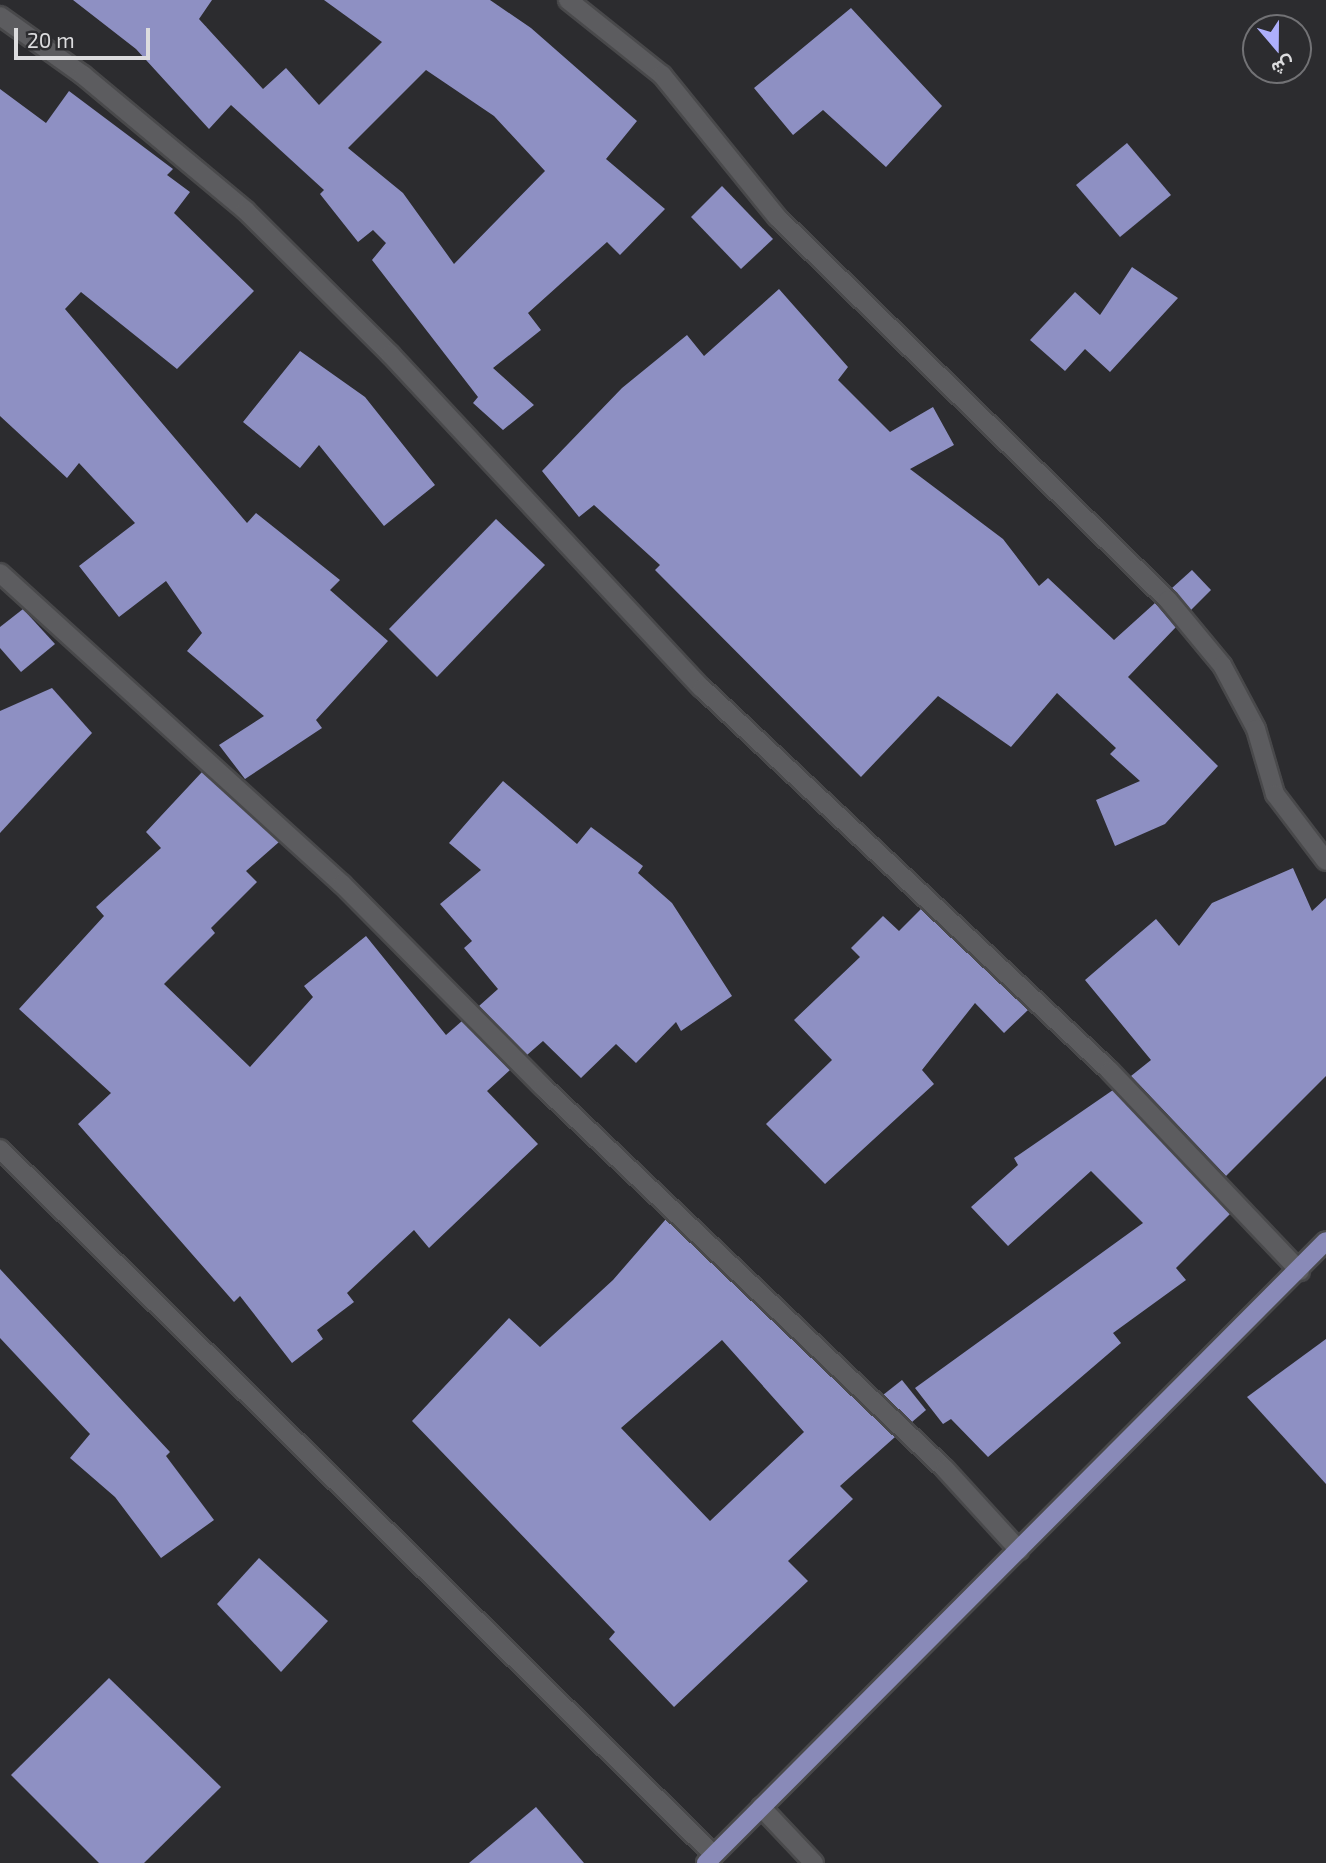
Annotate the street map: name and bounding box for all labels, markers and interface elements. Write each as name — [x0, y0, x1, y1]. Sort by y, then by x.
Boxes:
scale bar — [18, 14, 154, 58]
north arrow — [1242, 14, 1312, 84]
text: 20 m — [27, 27, 75, 52]
text: ش — [1269, 53, 1298, 82]

